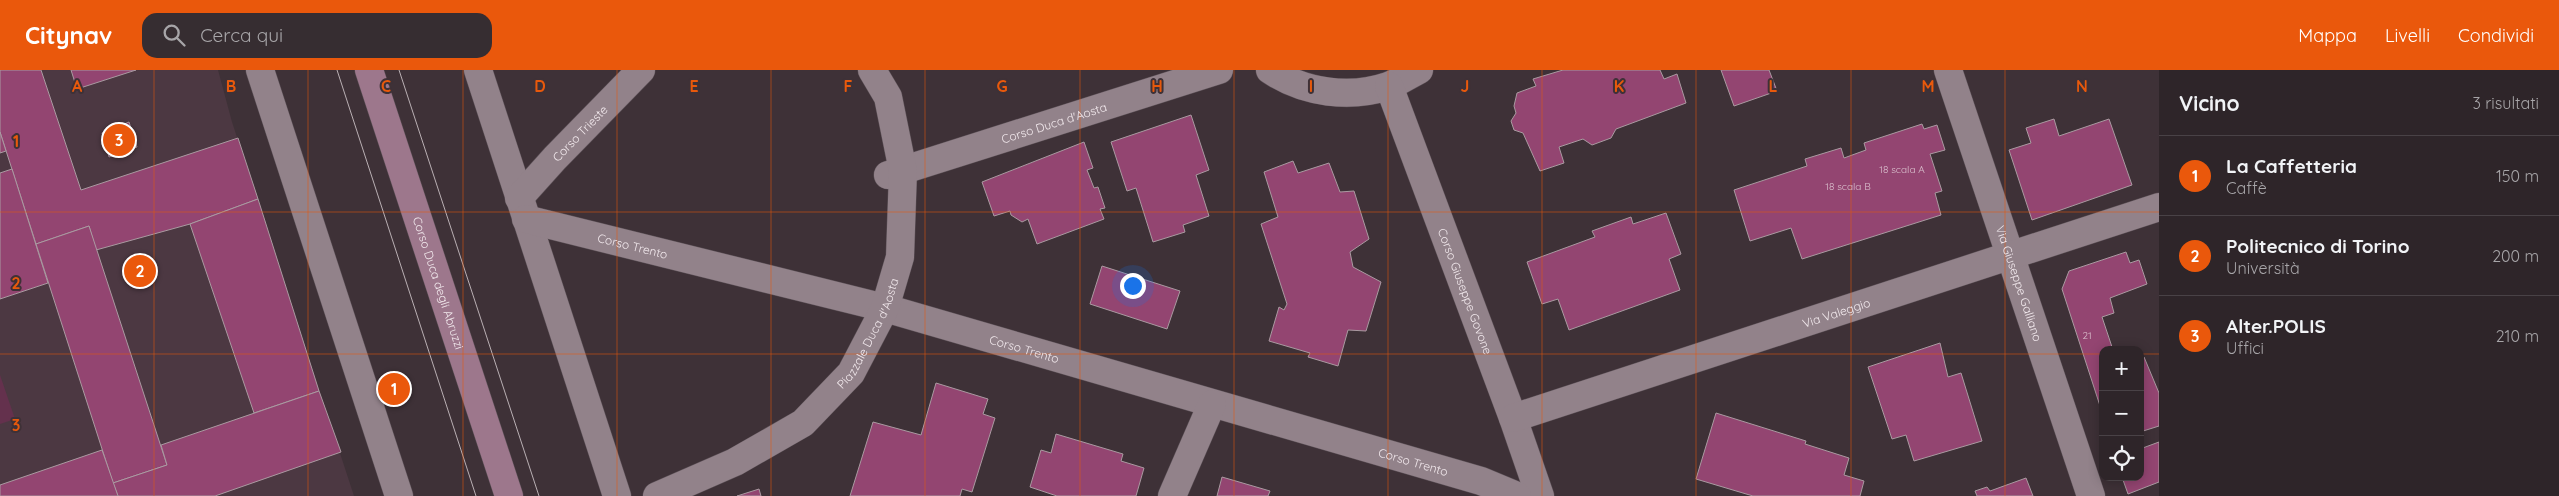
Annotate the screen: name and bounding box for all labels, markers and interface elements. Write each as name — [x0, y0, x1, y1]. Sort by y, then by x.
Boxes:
search box — [142, 13, 492, 58]
text: Citynav — [25, 20, 112, 50]
icon: search — [160, 21, 188, 49]
text: Cerca qui — [200, 23, 283, 47]
text: Mappa — [2298, 24, 2357, 47]
text: Livelli — [2385, 24, 2430, 47]
text: Condividi — [2458, 24, 2534, 47]
text: A — [72, 76, 83, 96]
text: B — [226, 76, 236, 96]
text: C — [381, 76, 391, 96]
text: D — [534, 76, 546, 96]
text: E — [689, 76, 699, 96]
text: F — [844, 76, 853, 96]
text: G — [996, 76, 1008, 96]
text: H — [1151, 76, 1163, 96]
text: I — [1309, 76, 1313, 96]
text: J — [1461, 76, 1469, 96]
text: K — [1614, 76, 1624, 96]
text: L — [1769, 76, 1778, 96]
text: M — [1921, 76, 1935, 96]
text: N — [2076, 76, 2088, 96]
text: Vicino — [2179, 90, 2240, 116]
text: 3 risultati — [2472, 93, 2539, 113]
street label: Corso Duca d'Aosta — [999, 99, 1108, 146]
street label: Corso Trieste — [549, 101, 611, 164]
pin: 3 — [103, 121, 135, 159]
text: 1 — [13, 131, 19, 151]
text: La Caffetteria — [2226, 154, 2357, 178]
house number: 18 scala A — [1879, 163, 1925, 176]
text: 1 — [2192, 166, 2198, 186]
text: 150 m — [2496, 166, 2539, 186]
text: Caffè — [2226, 178, 2267, 198]
house number: 18 scala B — [1825, 180, 1871, 193]
street label: Corso Duca degli Abruzzi — [410, 215, 468, 351]
street label: Via Giuseppe Galliano — [1993, 223, 2046, 343]
street label: Corso Giuseppe Govone — [1435, 226, 1496, 357]
street label: Corso Trento — [596, 230, 669, 261]
text: Politecnico di Torino — [2226, 234, 2409, 258]
text: 2 — [2190, 246, 2200, 266]
text: 200 m — [2492, 246, 2539, 266]
pin: 2 — [124, 252, 156, 290]
text: Università — [2226, 258, 2300, 278]
text: 2 — [11, 273, 21, 293]
your location — [1120, 273, 1146, 299]
street label: Piazzale Duca d'Aosta — [833, 276, 901, 391]
street label: Via Valeggio — [1800, 294, 1872, 330]
text: Alter.POLIS — [2226, 314, 2326, 338]
text: 3 — [2191, 326, 2199, 346]
text: 210 m — [2496, 326, 2539, 346]
house number: 21 — [2082, 329, 2092, 342]
street label: Corso Trento — [988, 331, 1061, 366]
text: Uffici — [2226, 338, 2264, 358]
map controls — [2099, 346, 2144, 481]
button: + — [2099, 346, 2144, 391]
pin: 1 — [378, 370, 410, 408]
button: − — [2099, 391, 2144, 436]
text: 3 — [12, 415, 20, 435]
button: locate — [2099, 436, 2144, 481]
street label: Corso Trento — [1377, 444, 1450, 479]

